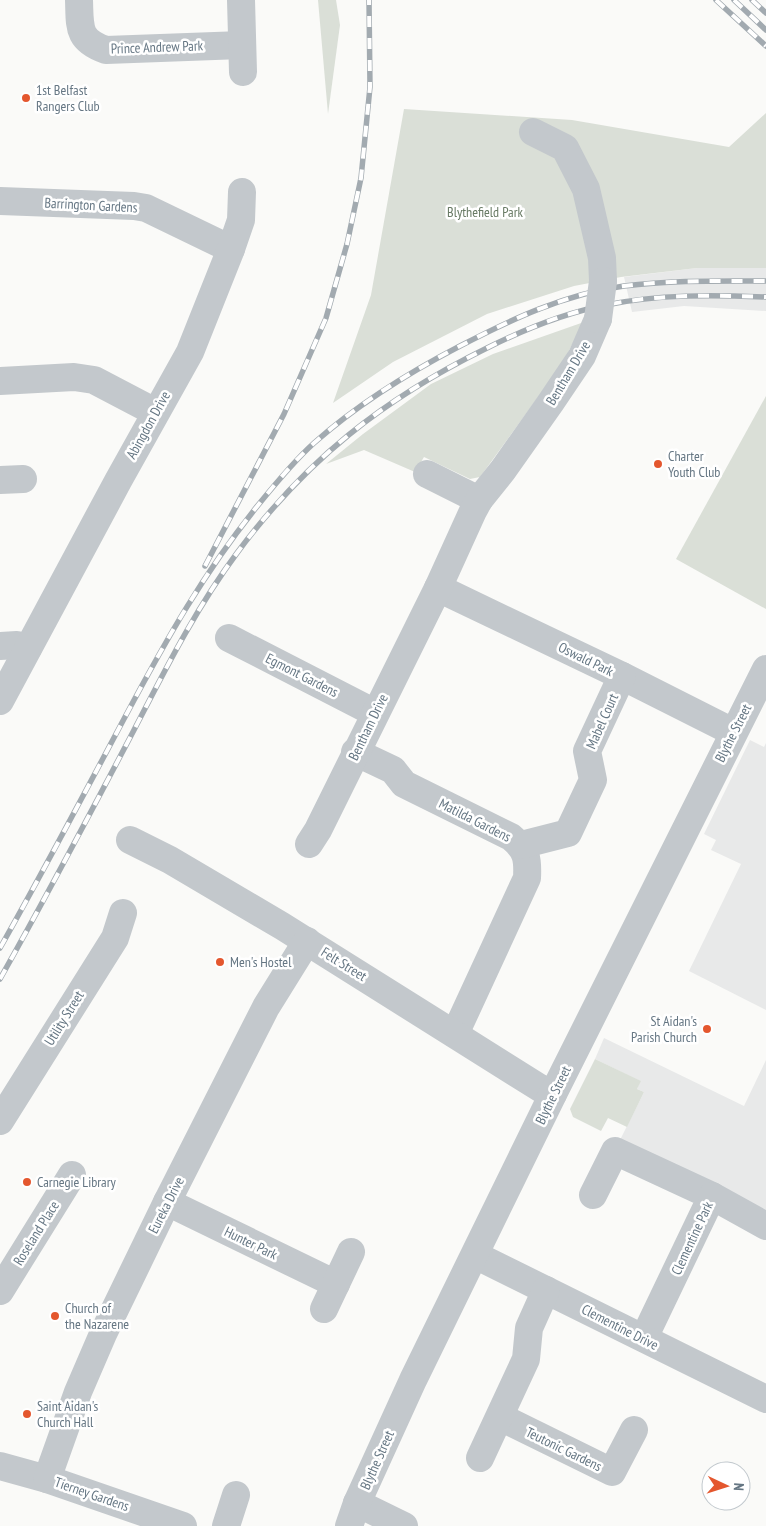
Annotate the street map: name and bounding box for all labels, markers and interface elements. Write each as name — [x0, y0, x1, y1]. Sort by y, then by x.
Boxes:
street label: Prince Andrew Park — [111, 36, 204, 58]
place label: 1st Belfast Rangers Club — [36, 81, 100, 115]
marker: 1st Belfast Rangers Club — [20, 92, 32, 104]
street label: Barrington Gardens — [44, 194, 138, 216]
park label: Blythefield Park — [447, 203, 524, 221]
street label: Bentham Drive — [542, 337, 594, 408]
street label: Abingdon Drive — [122, 388, 174, 462]
place label: Charter Youth Club — [668, 447, 720, 481]
marker: Charter Youth Club — [652, 458, 664, 470]
street label: Oswald Park — [555, 638, 617, 680]
street label: Egmont Gardens — [263, 649, 342, 701]
street label: Mabel Court — [582, 690, 622, 752]
street label: Bentham Drive — [344, 691, 392, 763]
street label: Blythe Street — [711, 701, 755, 765]
street label: Matilda Gardens — [436, 794, 514, 846]
street label: Felt Street — [318, 943, 370, 985]
place label: Men's Hostel — [230, 953, 292, 971]
marker: Men's Hostel — [214, 956, 226, 968]
street label: Utility Street — [40, 987, 88, 1049]
place label: St Aidan's Parish Church — [631, 1012, 697, 1046]
marker: St Aidan's Parish Church — [701, 1023, 713, 1035]
street label: Blythe Street — [531, 1063, 575, 1127]
place label: Carnegie Library — [37, 1173, 117, 1191]
street label: Eureka Drive — [144, 1173, 188, 1236]
marker: Carnegie Library — [21, 1176, 33, 1188]
street label: Roseland Place — [9, 1197, 63, 1269]
street label: Clementine Park — [667, 1198, 717, 1278]
street label: Hunter Park — [222, 1222, 281, 1264]
place label: Church of the Nazarene — [65, 1299, 129, 1333]
street label: Clementine Drive — [579, 1300, 662, 1354]
marker: Church of the Nazarene — [49, 1310, 61, 1322]
place label: Saint Aidan's Church Hall — [37, 1397, 98, 1431]
marker: Saint Aidan's Church Hall — [21, 1408, 33, 1420]
street label: Teutonic Gardens — [523, 1423, 605, 1475]
street label: Blythe Street — [356, 1427, 398, 1492]
north arrow — [701, 1461, 751, 1511]
street label: Tierney Gardens — [52, 1473, 132, 1515]
text: N — [730, 1483, 748, 1491]

